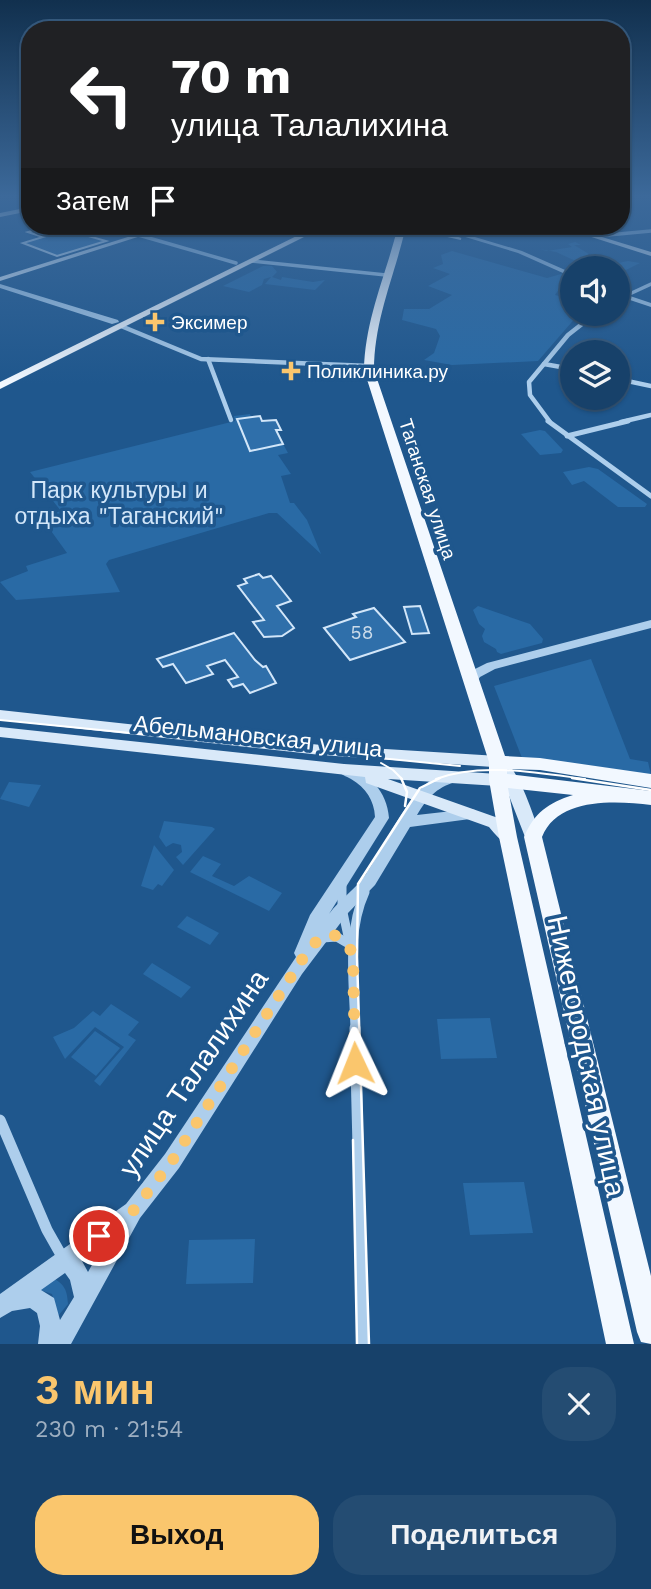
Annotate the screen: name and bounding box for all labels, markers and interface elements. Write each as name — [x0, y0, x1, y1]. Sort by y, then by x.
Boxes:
text: 70 m — [171, 47, 291, 105]
icon: left — [56, 49, 147, 140]
text: улица Талалихина — [171, 106, 448, 144]
icon: arrive — [144, 182, 182, 220]
text: Затем — [56, 186, 130, 216]
map controls — [560, 256, 630, 410]
button: sound — [560, 256, 630, 326]
place label: Эксимер — [171, 311, 248, 334]
marker: Эксимер — [145, 312, 165, 332]
button: layers — [560, 340, 630, 410]
place label: Поликлиника.ру — [307, 360, 449, 383]
marker: Поликлиника.ру — [281, 361, 301, 381]
street label: Таганская улица — [394, 416, 461, 563]
park label: Парк культуры и отдыха "Таганский" — [15, 477, 223, 530]
house number: 58 — [351, 621, 373, 644]
street label: Абельмановская улица — [132, 710, 384, 763]
street label: Нижегородская улица — [541, 913, 633, 1200]
street label: улица Талалихина — [112, 963, 275, 1183]
position arrow — [318, 1026, 392, 1100]
pin — [69, 1206, 129, 1266]
icon: arrive — [80, 1217, 118, 1255]
text: 3 мин — [35, 1365, 155, 1414]
button: close — [542, 1367, 616, 1441]
text: 230 m · 21:54 — [35, 1416, 183, 1443]
button: Выход — [35, 1495, 319, 1575]
button: Поделиться — [333, 1495, 616, 1575]

